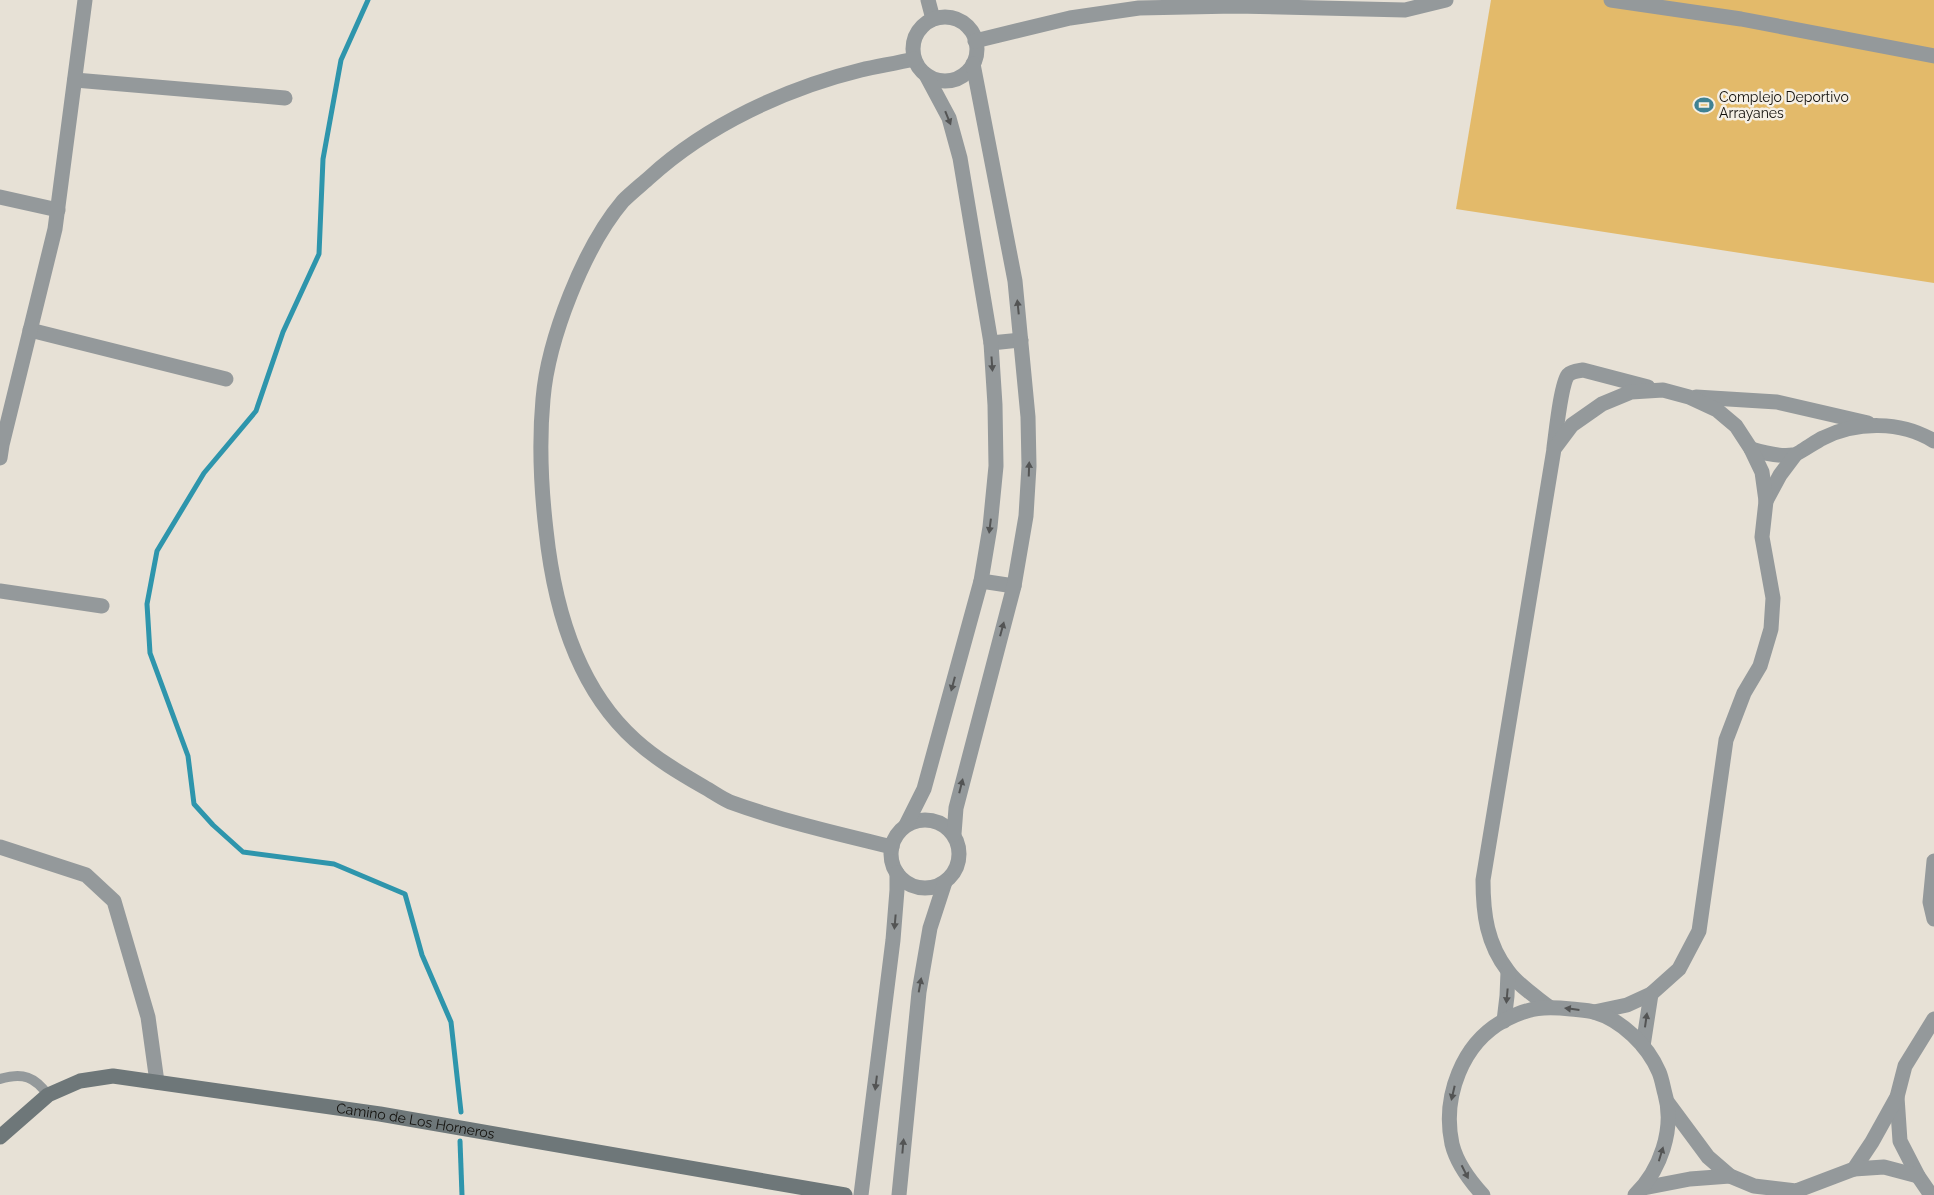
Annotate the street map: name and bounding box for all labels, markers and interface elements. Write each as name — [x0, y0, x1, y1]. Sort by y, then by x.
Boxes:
place label: Complejo Deportivo Arrayanes — [1719, 89, 1849, 121]
sports icon: Complejo Deportivo Arrayanes — [1693, 94, 1715, 116]
one-way arrow — [945, 111, 953, 125]
one-way arrow — [1014, 299, 1022, 315]
one-way arrow — [989, 356, 997, 372]
one-way arrow — [1025, 461, 1033, 477]
one-way arrow — [986, 518, 994, 534]
one-way arrow — [999, 622, 1007, 637]
one-way arrow — [948, 676, 956, 691]
one-way arrow — [957, 779, 965, 794]
one-way arrow — [890, 914, 898, 930]
one-way arrow — [917, 976, 925, 992]
one-way arrow — [1503, 989, 1511, 1005]
one-way arrow — [1564, 1005, 1580, 1013]
one-way arrow — [1643, 1012, 1651, 1028]
one-way arrow — [872, 1075, 880, 1091]
one-way arrow — [1449, 1086, 1457, 1101]
street label: Camino de Los Horneros — [335, 1100, 496, 1142]
one-way arrow — [899, 1138, 907, 1154]
one-way arrow — [1657, 1147, 1665, 1162]
one-way arrow — [1461, 1164, 1469, 1179]

